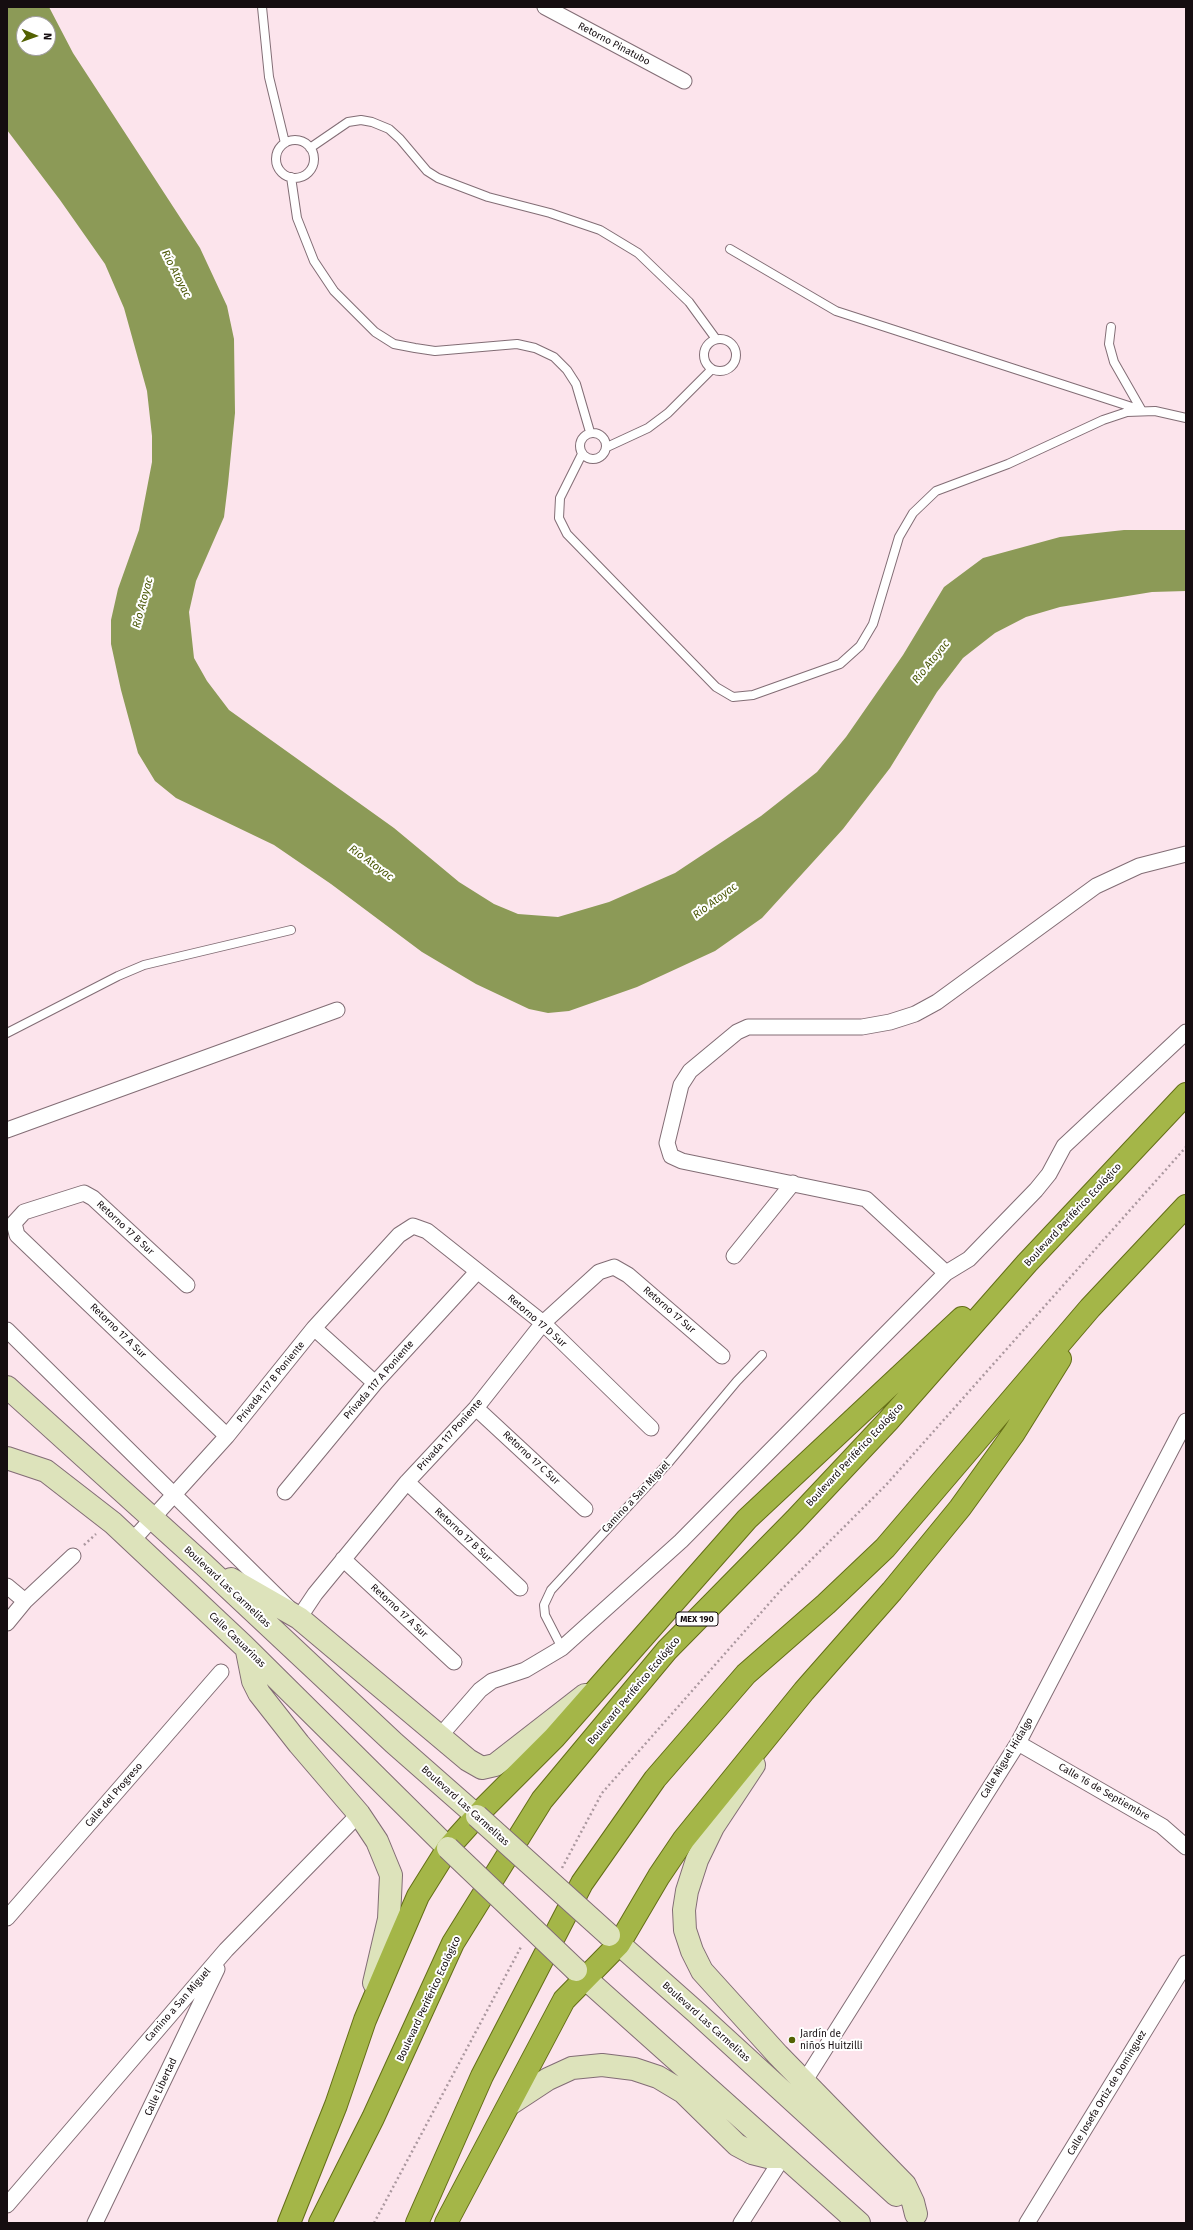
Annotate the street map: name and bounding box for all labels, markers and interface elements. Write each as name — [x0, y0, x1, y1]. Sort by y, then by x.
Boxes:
north arrow — [16, 16, 56, 56]
street label: Retorno Pinatubo — [576, 20, 652, 68]
text: N — [41, 33, 54, 40]
water label: Río Atoyac — [158, 248, 194, 300]
water label: Río Atoyac — [130, 576, 156, 630]
water label: Río Atoyac — [910, 638, 952, 686]
water label: Río Atoyac — [346, 842, 396, 884]
water label: Río Atoyac — [690, 880, 740, 922]
street label: Boulevard Periférico Ecológico — [1022, 1161, 1124, 1269]
street label: Retorno 17 B Sur — [94, 1198, 156, 1258]
street label: Retorno 17 Sur — [640, 1284, 698, 1336]
street label: Retorno 17 D Sur — [505, 1292, 569, 1350]
street label: Retorno 17 A Sur — [87, 1301, 149, 1361]
street label: Privada 117 A Poniente — [341, 1338, 417, 1422]
street label: Privada 117 B Poniente — [235, 1339, 307, 1425]
street label: Privada 117 Poniente — [415, 1397, 485, 1473]
street label: Boulevard Periférico Ecológico — [804, 1401, 906, 1509]
street label: Retorno 17 C Sur — [500, 1428, 562, 1488]
street label: Camino a San Miguel — [600, 1459, 672, 1535]
street label: Retorno 17 B Sur — [432, 1505, 494, 1565]
street label: Boulevard Las Carmelitas — [181, 1544, 273, 1630]
street label: Retorno 17 A Sur — [368, 1581, 430, 1641]
street label: Calle Casuarinas — [206, 1610, 268, 1670]
road number: MEX 190 — [676, 1612, 718, 1626]
street label: Boulevard Periférico Ecológico — [585, 1635, 683, 1747]
street label: Calle Miguel Hidalgo — [978, 1715, 1036, 1801]
street label: Calle del Progreso — [83, 1760, 145, 1830]
street label: Calle 16 de Septiembre — [1056, 1761, 1152, 1823]
street label: Boulevard Las Carmelitas — [419, 1763, 511, 1849]
street label: Boulevard Periférico Ecológico — [395, 1934, 463, 2064]
street label: Camino a San Miguel — [143, 1966, 213, 2044]
street label: Boulevard Las Carmelitas — [660, 1979, 752, 2065]
place label: Jardín de niños Huitzilli — [800, 2028, 863, 2052]
street label: Calle Josefa Ortiz de Domínguez — [1065, 2028, 1149, 2158]
marker: Jardín de niños Huitzilli — [787, 2035, 797, 2045]
street label: Calle Libertad — [142, 2056, 180, 2118]

